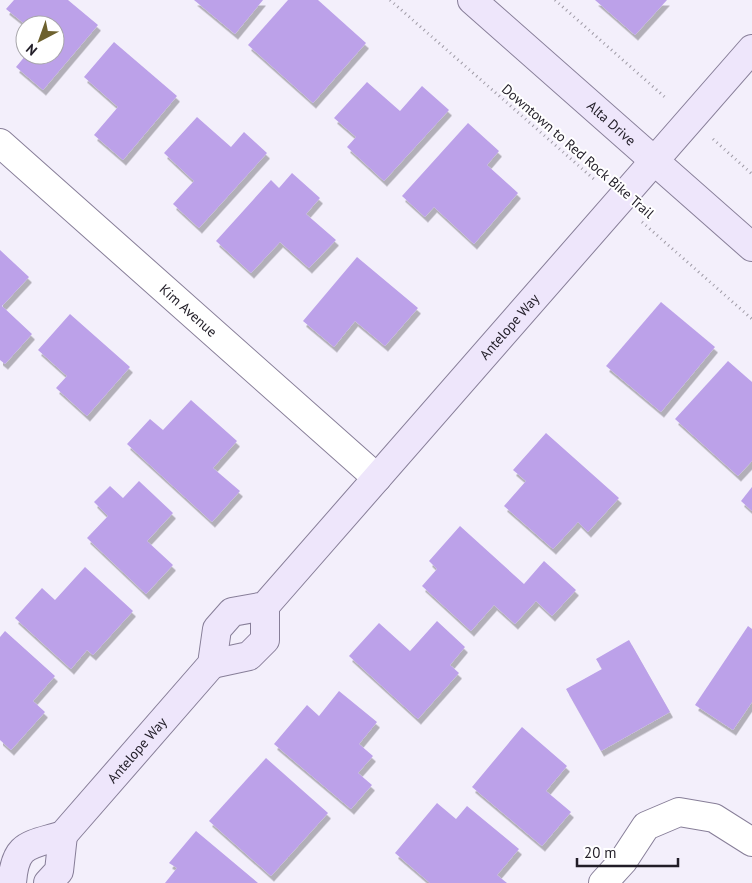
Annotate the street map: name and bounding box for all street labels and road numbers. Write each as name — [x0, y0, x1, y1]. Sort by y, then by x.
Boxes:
street label: Downtown to Red Rock Bike Trail — [498, 80, 658, 222]
street label: Alta Drive — [583, 97, 640, 149]
street label: Kim Avenue — [156, 280, 221, 341]
street label: Antelope Way — [476, 289, 543, 363]
street label: Antelope Way — [103, 713, 171, 787]

